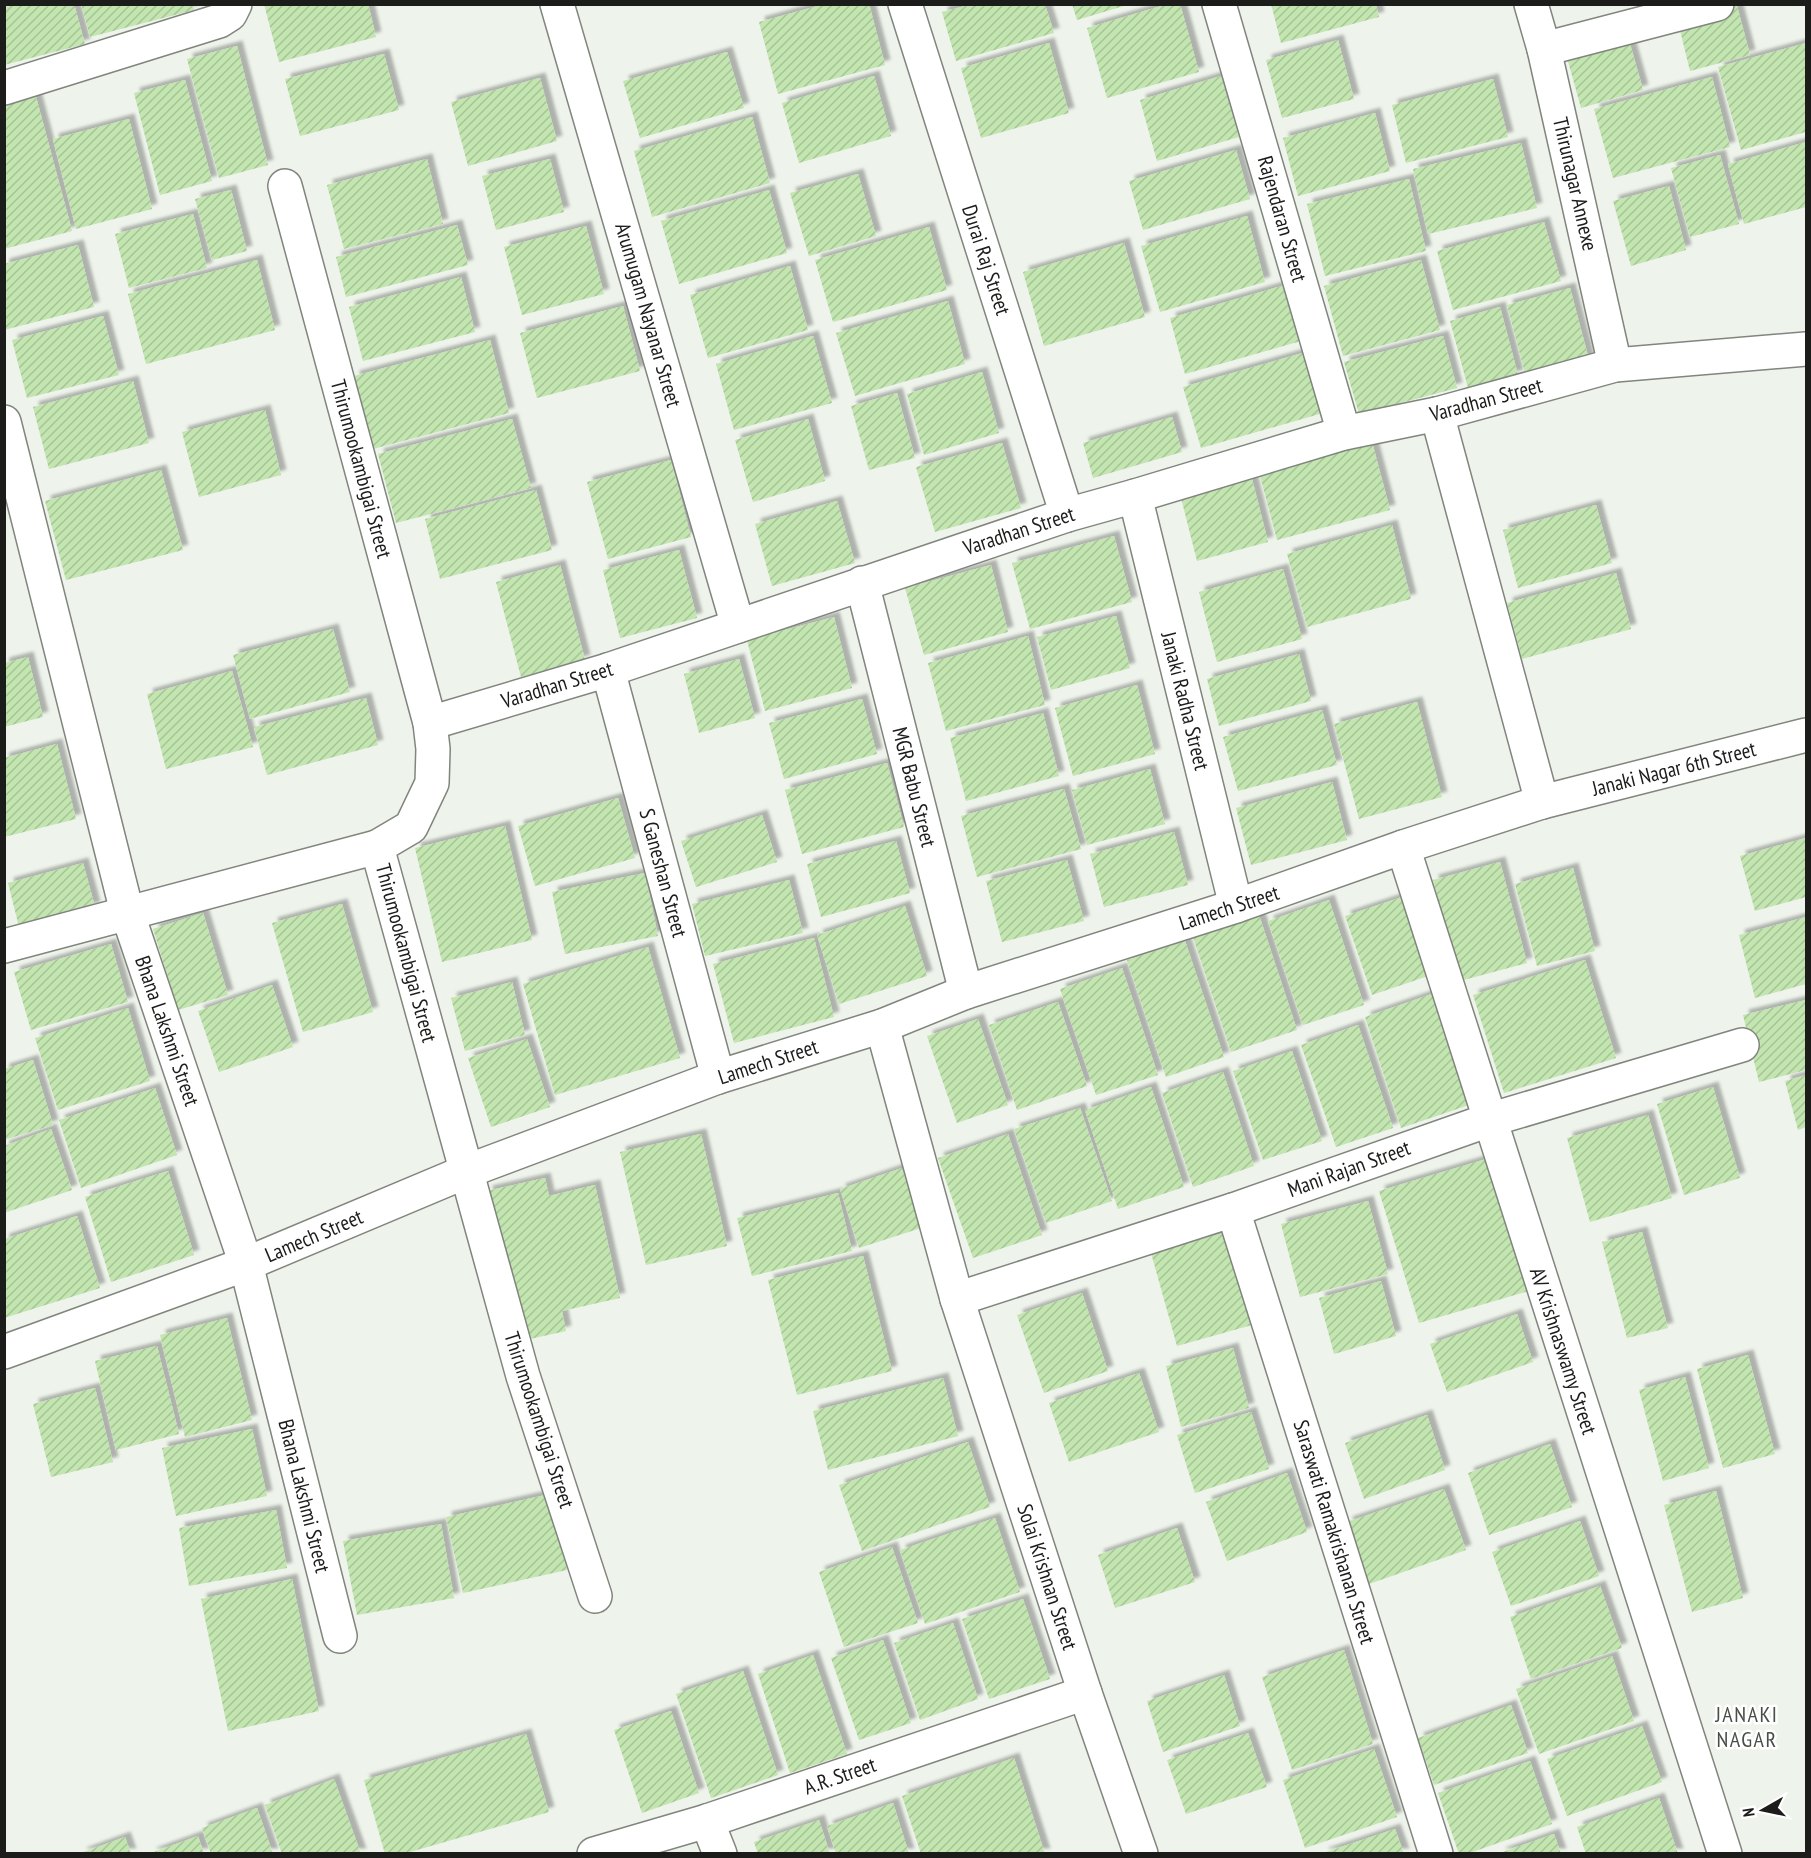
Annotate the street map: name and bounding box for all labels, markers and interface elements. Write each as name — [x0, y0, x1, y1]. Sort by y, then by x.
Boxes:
street label: Thirunagar Annexe — [1547, 114, 1604, 253]
street label: Rajendaran Street — [1252, 153, 1313, 285]
street label: Durai Raj Street — [956, 201, 1017, 319]
street label: Arumugam Nayanar Street — [609, 220, 688, 410]
street label: Varadhan Street — [1426, 372, 1545, 428]
street label: Thirumookambigai Street — [325, 377, 398, 561]
street label: Varadhan Street — [959, 500, 1078, 561]
street label: Janaki Radha Street — [1155, 628, 1216, 773]
street label: Varadhan Street — [497, 655, 616, 715]
street label: MGR Babu Street — [887, 724, 942, 850]
street label: Janaki Nagar 6th Street — [1588, 735, 1759, 802]
street label: S Ganeshan Street — [633, 806, 694, 940]
street label: Thirumookambigai Street — [370, 861, 443, 1045]
street label: Lamech Street — [1175, 879, 1283, 936]
street label: Bhana Lakshmi Street — [129, 952, 206, 1110]
street label: Lamech Street — [714, 1033, 822, 1090]
street label: Mani Rajan Street — [1284, 1134, 1414, 1203]
street label: Lamech Street — [261, 1203, 367, 1268]
street label: AV Krishnaswamy Street — [1524, 1264, 1603, 1438]
street label: Thirumookambigai Street — [498, 1328, 581, 1512]
street label: Bhana Lakshmi Street — [272, 1416, 337, 1576]
street label: Saraswati Ramakrishanan Street — [1288, 1417, 1381, 1647]
street label: Solai Krishnan Street — [1011, 1501, 1084, 1653]
district label: JANAKI NAGAR — [1715, 1700, 1778, 1753]
street label: A.R. Street — [800, 1751, 880, 1800]
north arrow — [1733, 1780, 1793, 1840]
text: N — [1738, 1807, 1759, 1818]

